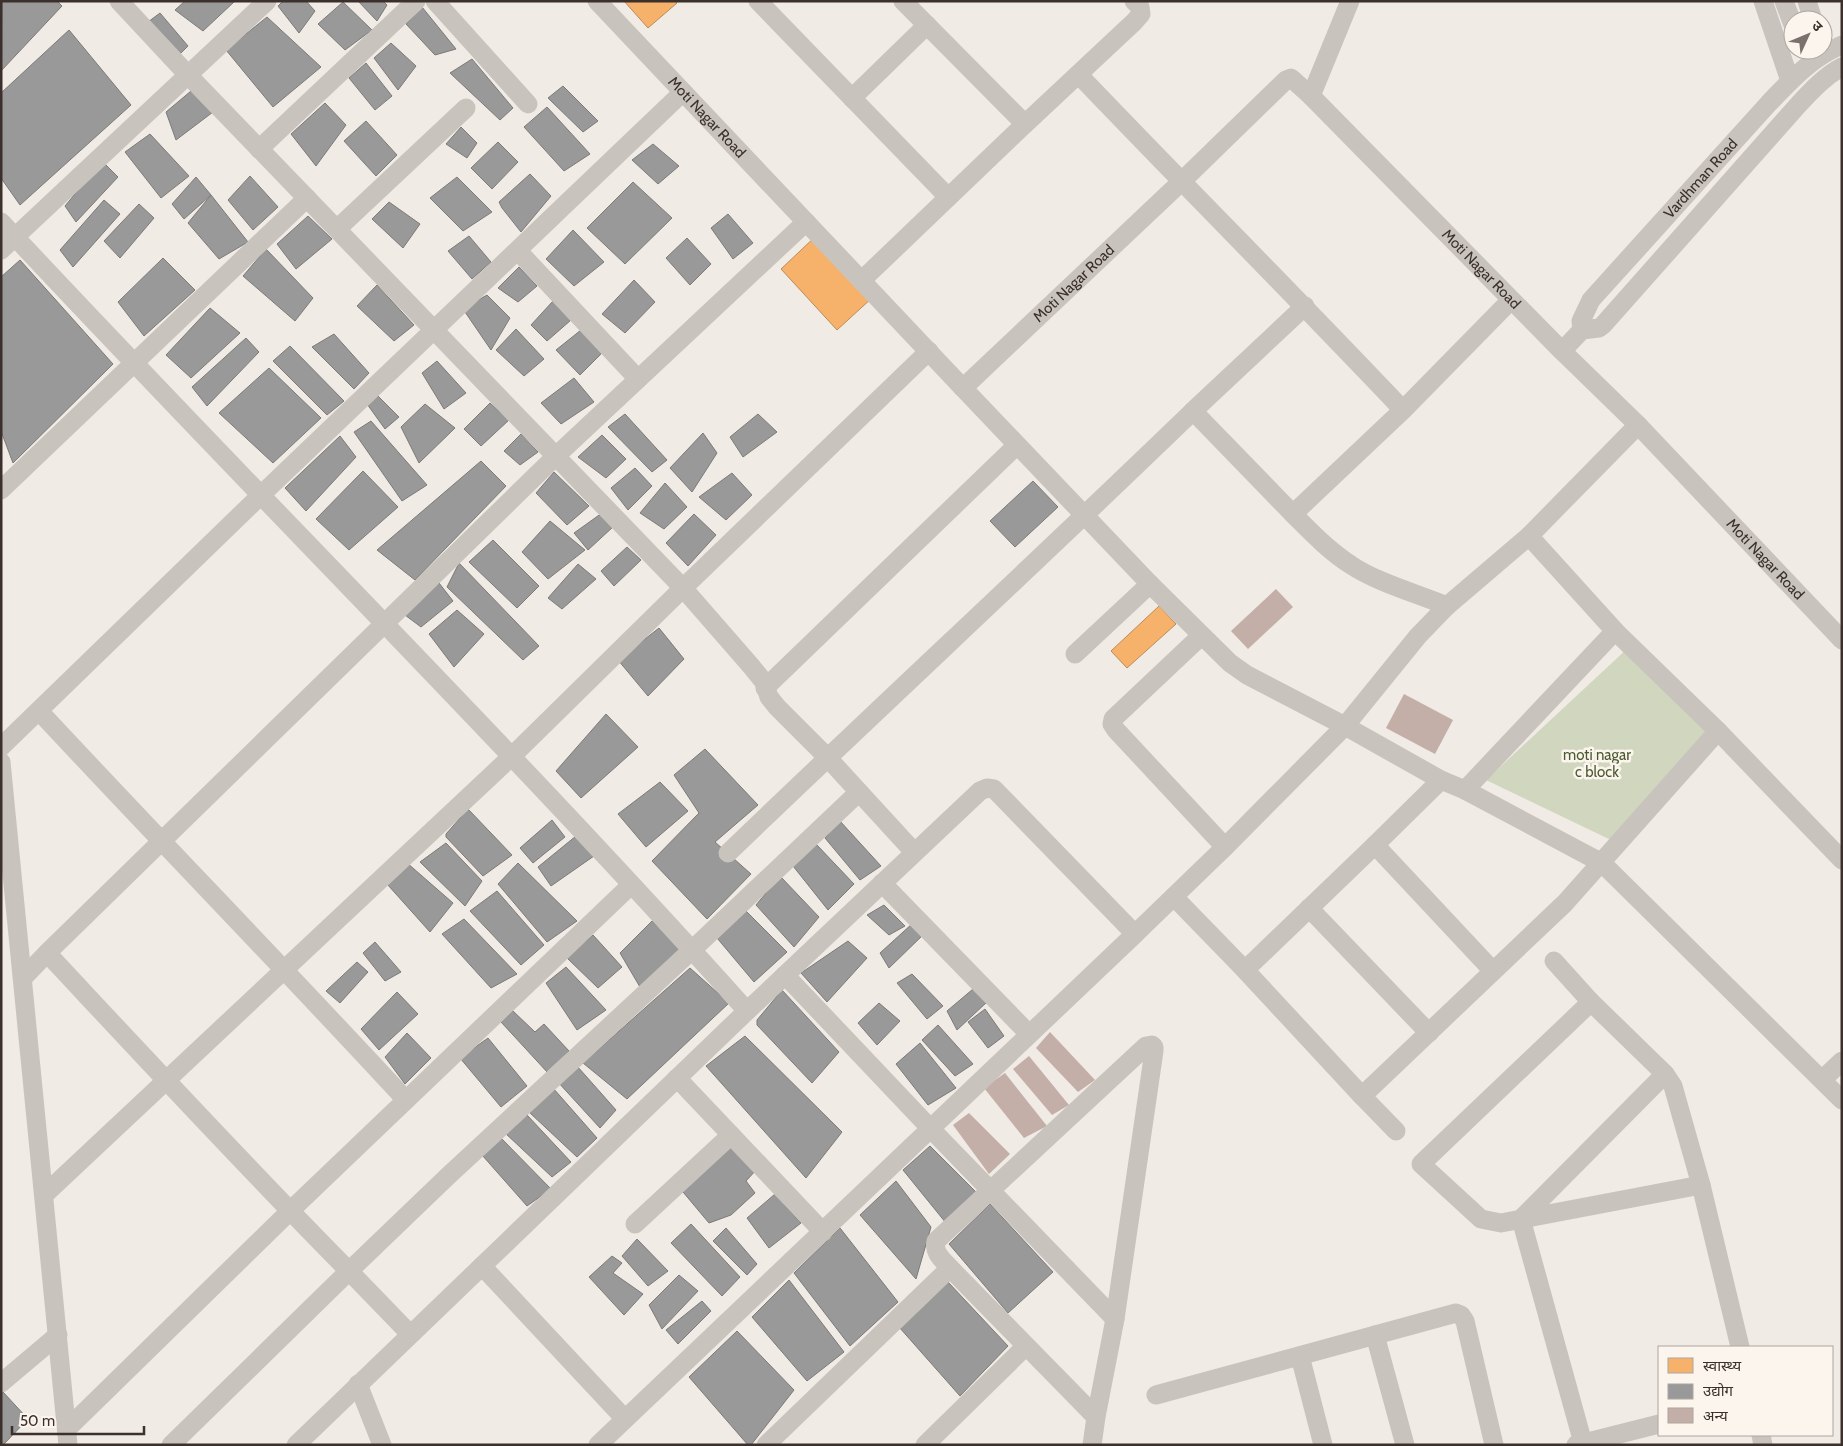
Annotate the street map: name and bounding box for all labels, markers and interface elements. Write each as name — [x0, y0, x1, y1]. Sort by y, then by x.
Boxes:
north arrow — [1783, 10, 1833, 60]
text: उ — [1808, 17, 1827, 36]
street label: Moti Nagar Road — [664, 73, 749, 161]
street label: Vardhman Road — [1660, 135, 1741, 222]
street label: Moti Nagar Road — [1438, 225, 1524, 313]
street label: Moti Nagar Road — [1029, 241, 1118, 326]
street label: Moti Nagar Road — [1723, 515, 1808, 603]
park label: moti nagar c block — [1563, 746, 1631, 781]
legend — [1658, 1346, 1833, 1436]
text: स्वास्थ्य — [1703, 1357, 1741, 1375]
text: उद्योग — [1703, 1382, 1734, 1400]
scale bar — [12, 1404, 145, 1436]
text: अन्य — [1703, 1407, 1728, 1425]
text: 50 m — [20, 1412, 55, 1430]

